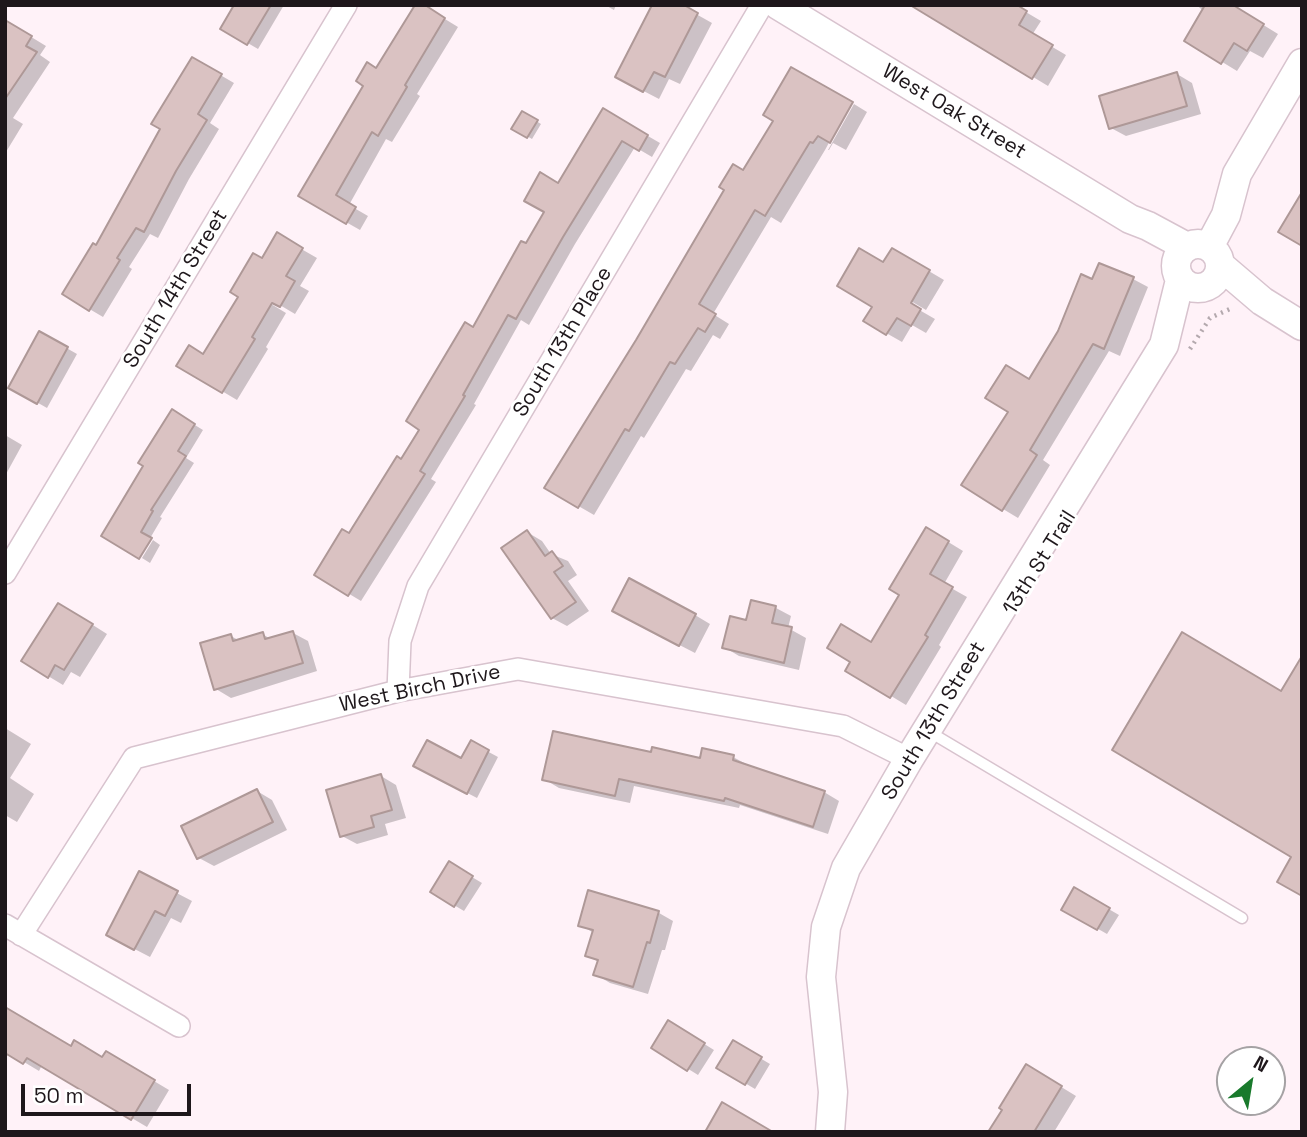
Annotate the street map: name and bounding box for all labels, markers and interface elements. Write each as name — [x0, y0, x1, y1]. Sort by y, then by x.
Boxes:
street label: West Oak Street — [877, 59, 1031, 165]
street label: South 14th Street — [119, 205, 233, 373]
street label: South 13th Place — [508, 262, 618, 422]
street label: 13th St Trail — [998, 506, 1082, 620]
street label: South 13th Street — [877, 637, 991, 805]
street label: West Birch Drive — [337, 660, 503, 718]
north arrow — [1216, 1046, 1286, 1116]
text: N — [1249, 1050, 1273, 1078]
scale bar — [24, 1070, 194, 1114]
text: 50 m — [34, 1082, 84, 1109]

